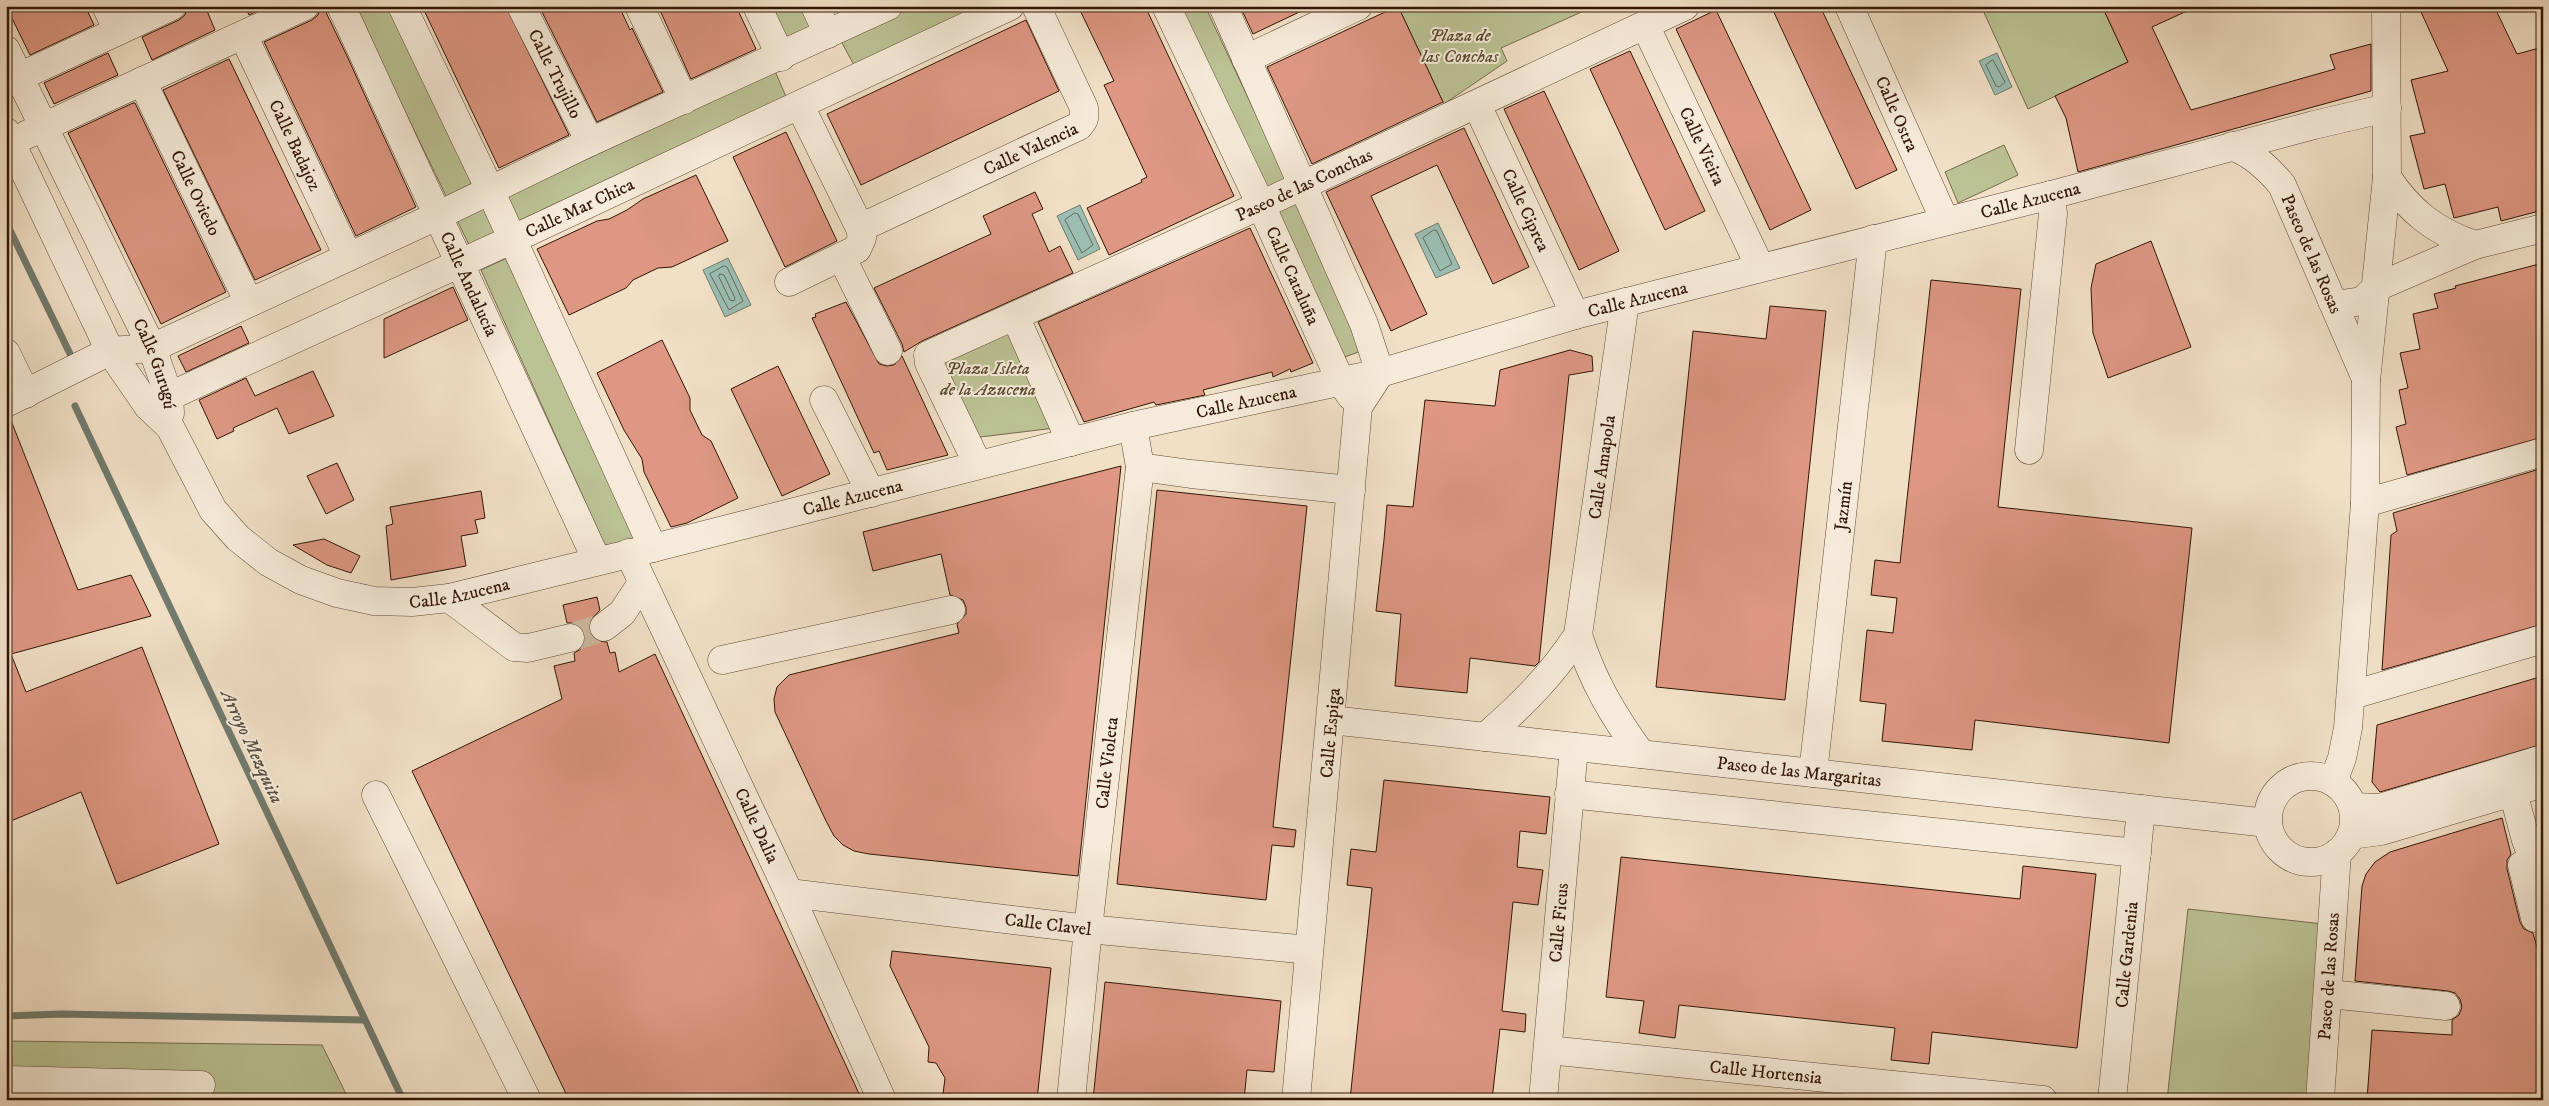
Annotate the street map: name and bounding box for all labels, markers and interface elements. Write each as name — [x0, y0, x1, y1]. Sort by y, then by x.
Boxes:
park label: Plaza de las Conchas — [1421, 25, 1499, 68]
street label: Calle Trujillo — [523, 26, 586, 123]
street label: Calle Ostra — [1870, 73, 1923, 156]
street label: Calle Badajoz — [263, 96, 326, 195]
street label: Calle Vieira — [1674, 104, 1730, 189]
street label: Calle Valencia — [980, 118, 1082, 181]
street label: Paseo de las Conchas — [1233, 144, 1376, 227]
street label: Calle Oviedo — [165, 147, 225, 240]
street label: Calle Ciprea — [1496, 166, 1554, 256]
street label: Calle Mar Chica — [522, 174, 638, 244]
street label: Calle Azucena — [1978, 178, 2083, 224]
street label: Paseo de las Rosas — [2275, 191, 2346, 317]
street label: Calle Cataluña — [1260, 223, 1324, 329]
street label: Calle Andalucía — [435, 228, 502, 341]
street label: Calle Azucena — [1586, 277, 1690, 323]
street label: Calle Gurugú — [127, 315, 180, 410]
park label: Plaza Isleta de la Azucena — [939, 358, 1036, 401]
street label: Calle Azucena — [1194, 381, 1299, 424]
street label: Calle Amapola — [1584, 413, 1621, 521]
street label: Calle Azucena — [801, 475, 905, 521]
street label: Jazmín — [1830, 479, 1858, 534]
street label: Calle Azucena — [408, 573, 512, 614]
water label: Arroyo Mezquita — [213, 684, 288, 808]
street label: Calle Espiga — [1316, 687, 1346, 779]
street label: Calle Violeta — [1092, 715, 1124, 810]
street label: Paseo de las Margaritas — [1716, 752, 1882, 792]
street label: Calle Dalia — [729, 785, 783, 867]
street label: Calle Ficus — [1545, 882, 1574, 964]
street label: Calle Gardenia — [2111, 900, 2144, 1009]
street label: Calle Clavel — [1003, 909, 1093, 941]
street label: Paseo de las Rosas — [2314, 912, 2345, 1041]
street label: Calle Hortensia — [1709, 1056, 1823, 1090]

